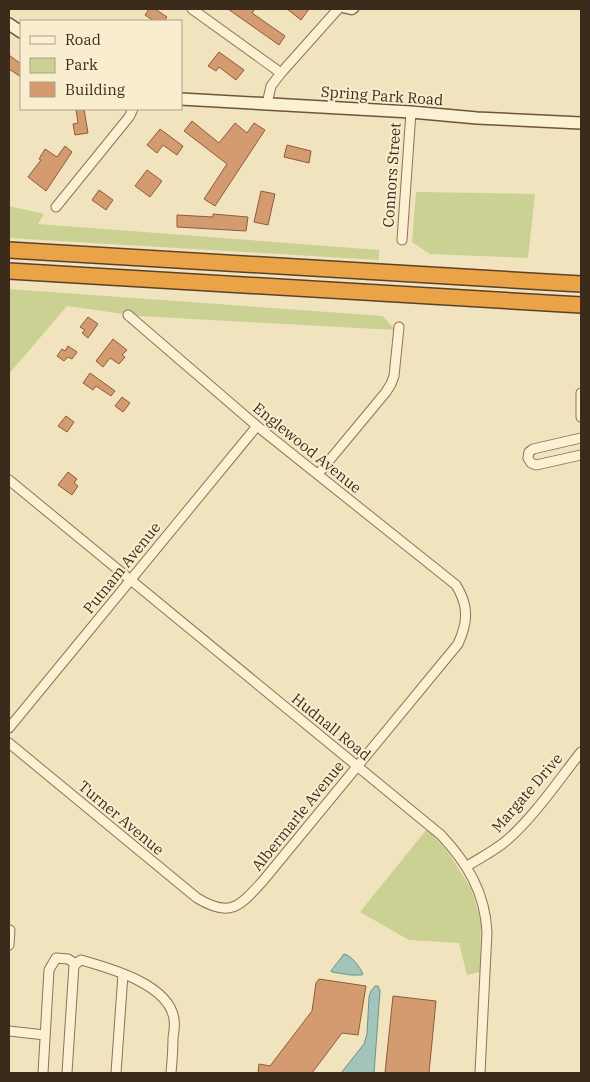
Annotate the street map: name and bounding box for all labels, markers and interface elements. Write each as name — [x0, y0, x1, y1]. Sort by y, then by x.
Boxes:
legend — [20, 20, 182, 110]
text: Road — [65, 30, 101, 49]
text: Park — [65, 55, 98, 74]
text: Building — [65, 80, 125, 99]
street label: Spring Park Road — [320, 82, 444, 109]
street label: Connors Street — [378, 122, 405, 228]
street label: Englewood Avenue — [249, 398, 365, 497]
street label: Putnam Avenue — [79, 518, 164, 617]
street label: Hudnall Road — [288, 689, 375, 764]
street label: Margate Drive — [487, 749, 566, 836]
street label: Albermarle Avenue — [247, 757, 348, 875]
street label: Turner Avenue — [75, 776, 168, 859]

